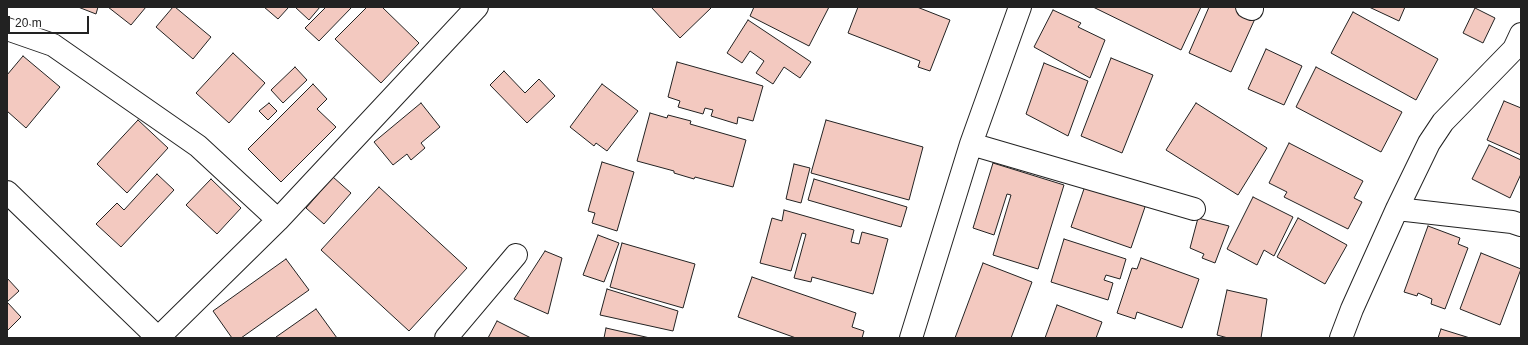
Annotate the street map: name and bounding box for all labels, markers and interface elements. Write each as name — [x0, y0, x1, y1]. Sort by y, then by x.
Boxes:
scale bar — [10, 8, 91, 34]
text: 20 m — [15, 16, 42, 30]

